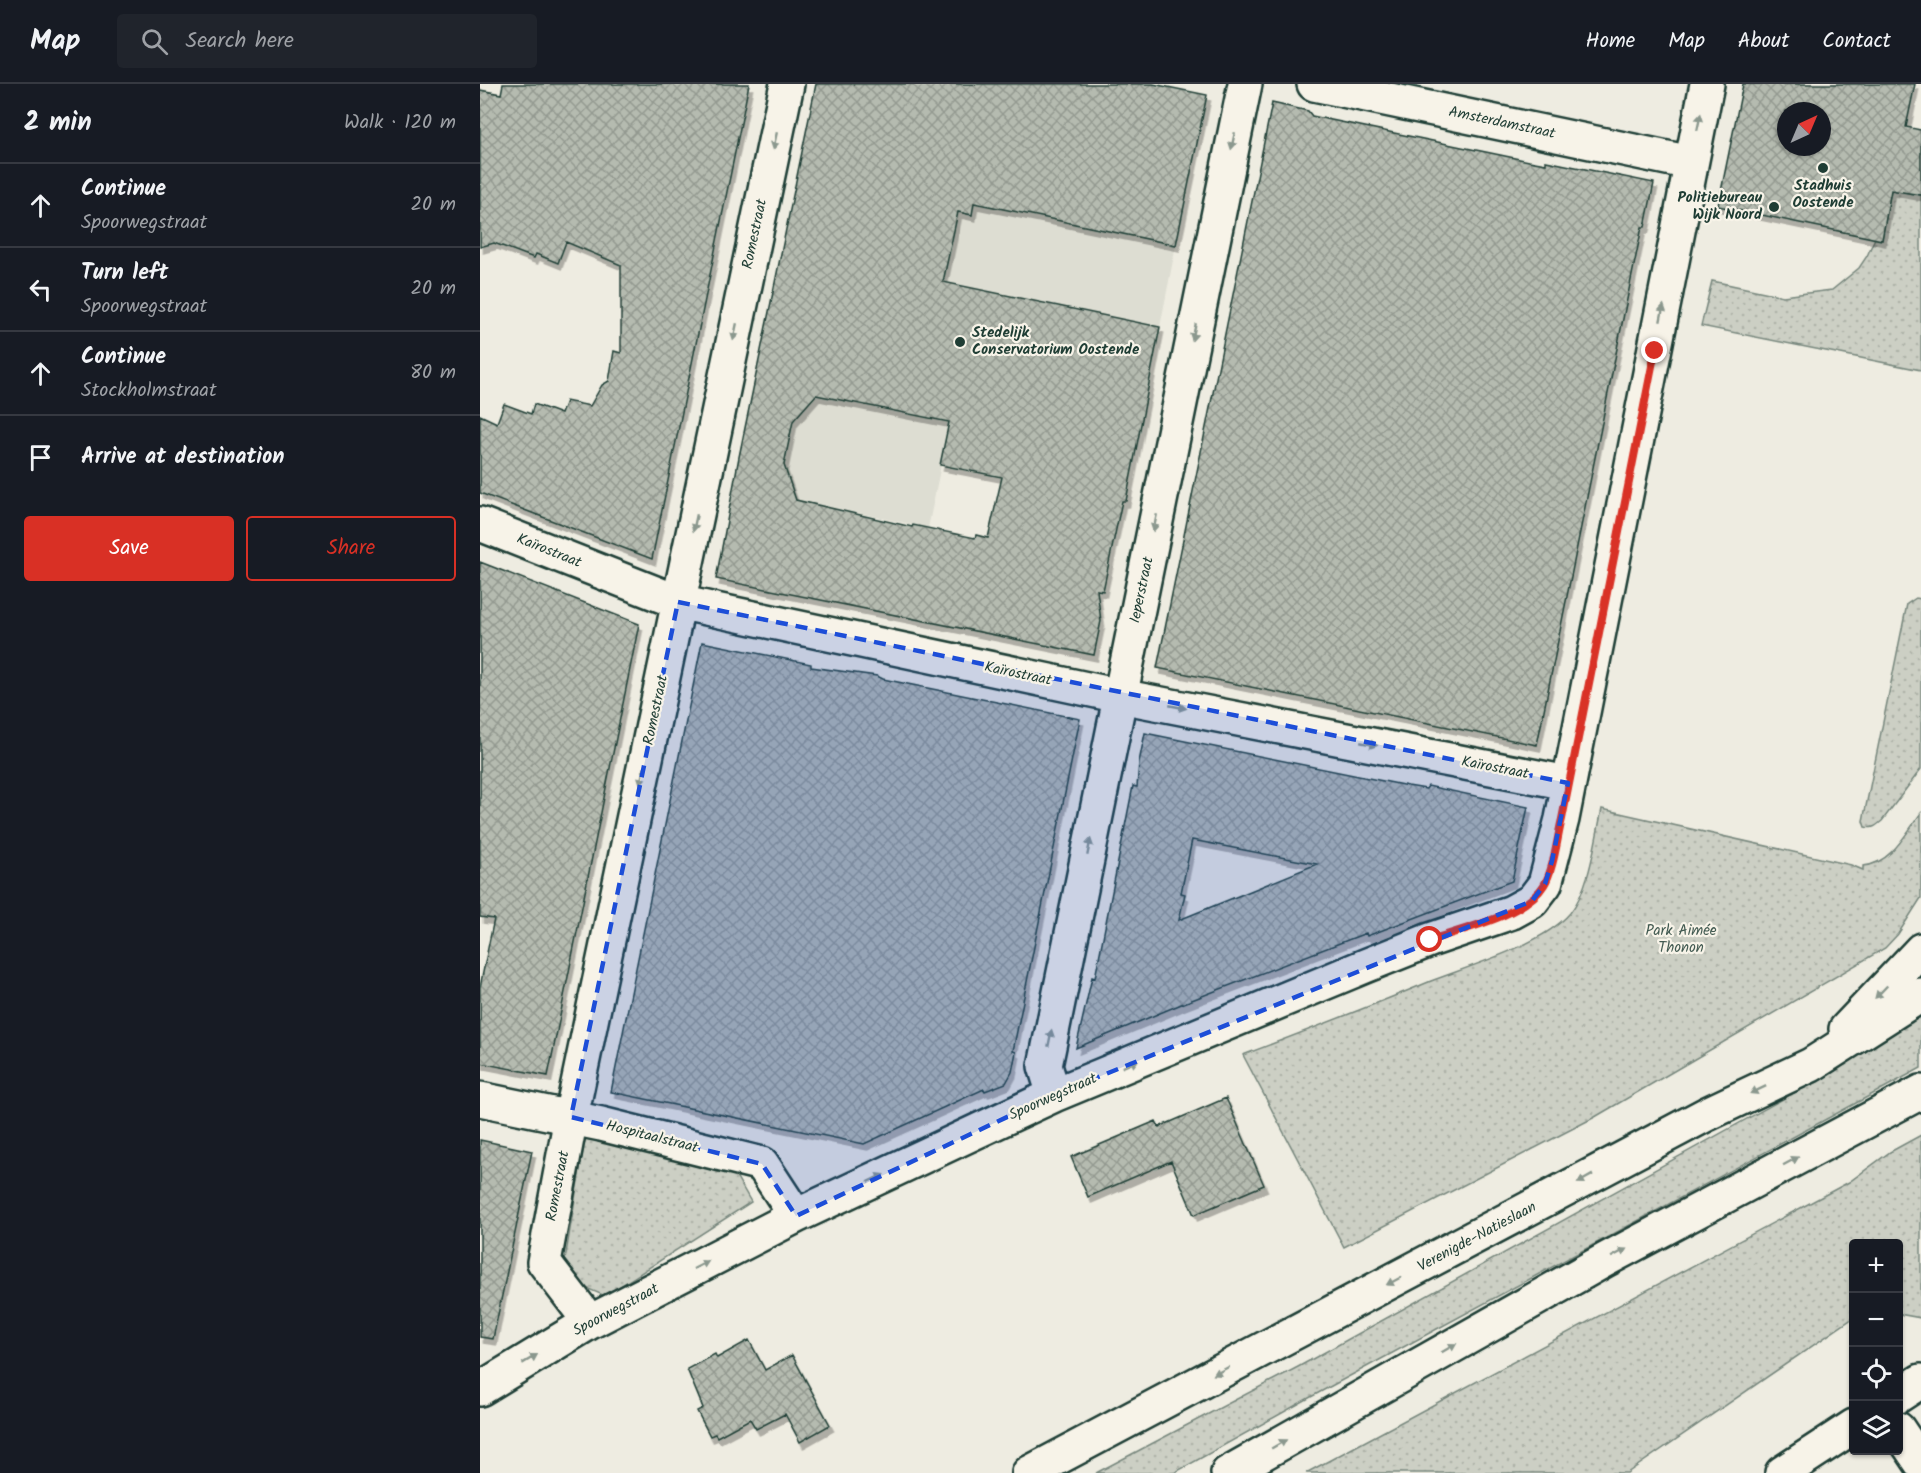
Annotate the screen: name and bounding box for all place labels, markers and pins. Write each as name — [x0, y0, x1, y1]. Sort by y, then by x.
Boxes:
marker: Stadhuis Oostende — [1816, 161, 1830, 175]
place label: Stadhuis Oostende — [1793, 174, 1854, 215]
place label: Politiebureau Wijk Noord — [1678, 186, 1763, 227]
marker: Politiebureau Wijk Noord — [1767, 200, 1781, 214]
place label: Stedelijk Conservatorium Oostende — [972, 321, 1140, 362]
marker: Stedelijk Conservatorium Oostende — [953, 335, 967, 349]

